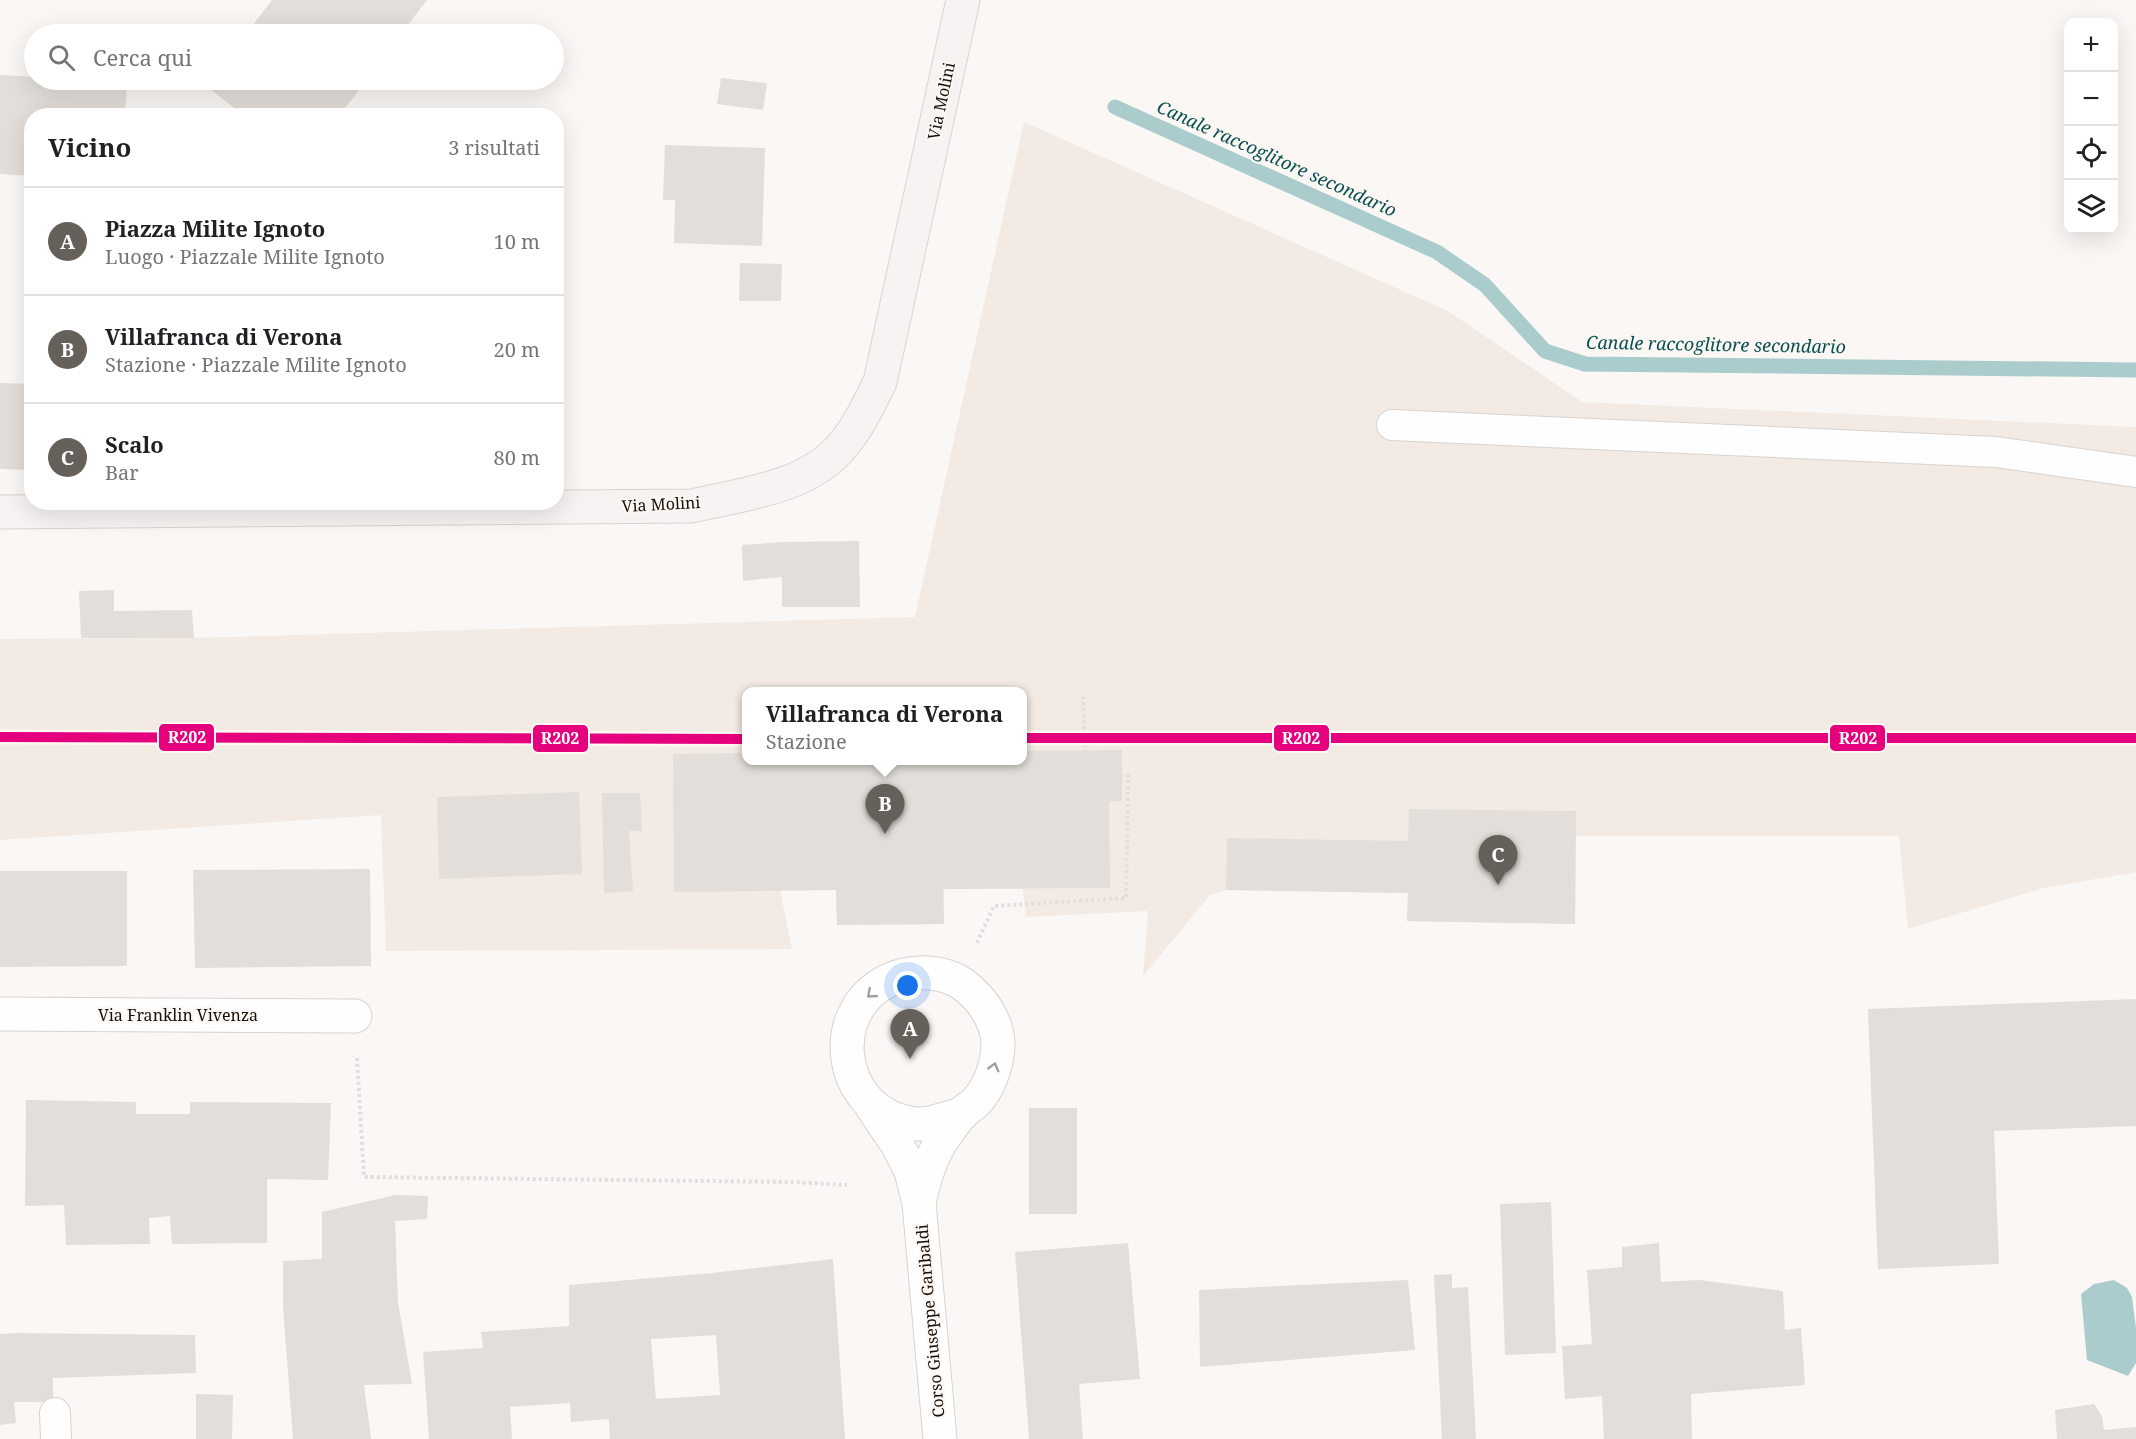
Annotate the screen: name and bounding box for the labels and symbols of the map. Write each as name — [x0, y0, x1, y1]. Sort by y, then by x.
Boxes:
street label: Via Molini — [922, 60, 960, 142]
water label: Canale raccoglitore secondario — [1153, 94, 1401, 222]
water label: Canale raccoglitore secondario — [1586, 330, 1846, 358]
street label: Via Molini — [621, 491, 701, 517]
line badge: R202 — [158, 723, 215, 752]
line badge: R202 — [532, 724, 589, 753]
line badge: R202 — [1273, 724, 1330, 752]
line badge: R202 — [1829, 724, 1886, 752]
text: R202 — [168, 726, 206, 748]
text: R202 — [541, 727, 579, 749]
text: R202 — [1282, 727, 1320, 749]
text: R202 — [1839, 727, 1877, 749]
pin: B — [866, 784, 904, 834]
pin: C — [1478, 836, 1518, 885]
your location — [893, 971, 922, 1000]
one-way arrow — [867, 986, 878, 997]
street label: Via Franklin Vivenza — [98, 1004, 258, 1026]
pin: A — [890, 1010, 930, 1059]
one-way arrow — [986, 1062, 999, 1072]
street label: Corso Giuseppe Garibaldi — [911, 1223, 949, 1419]

